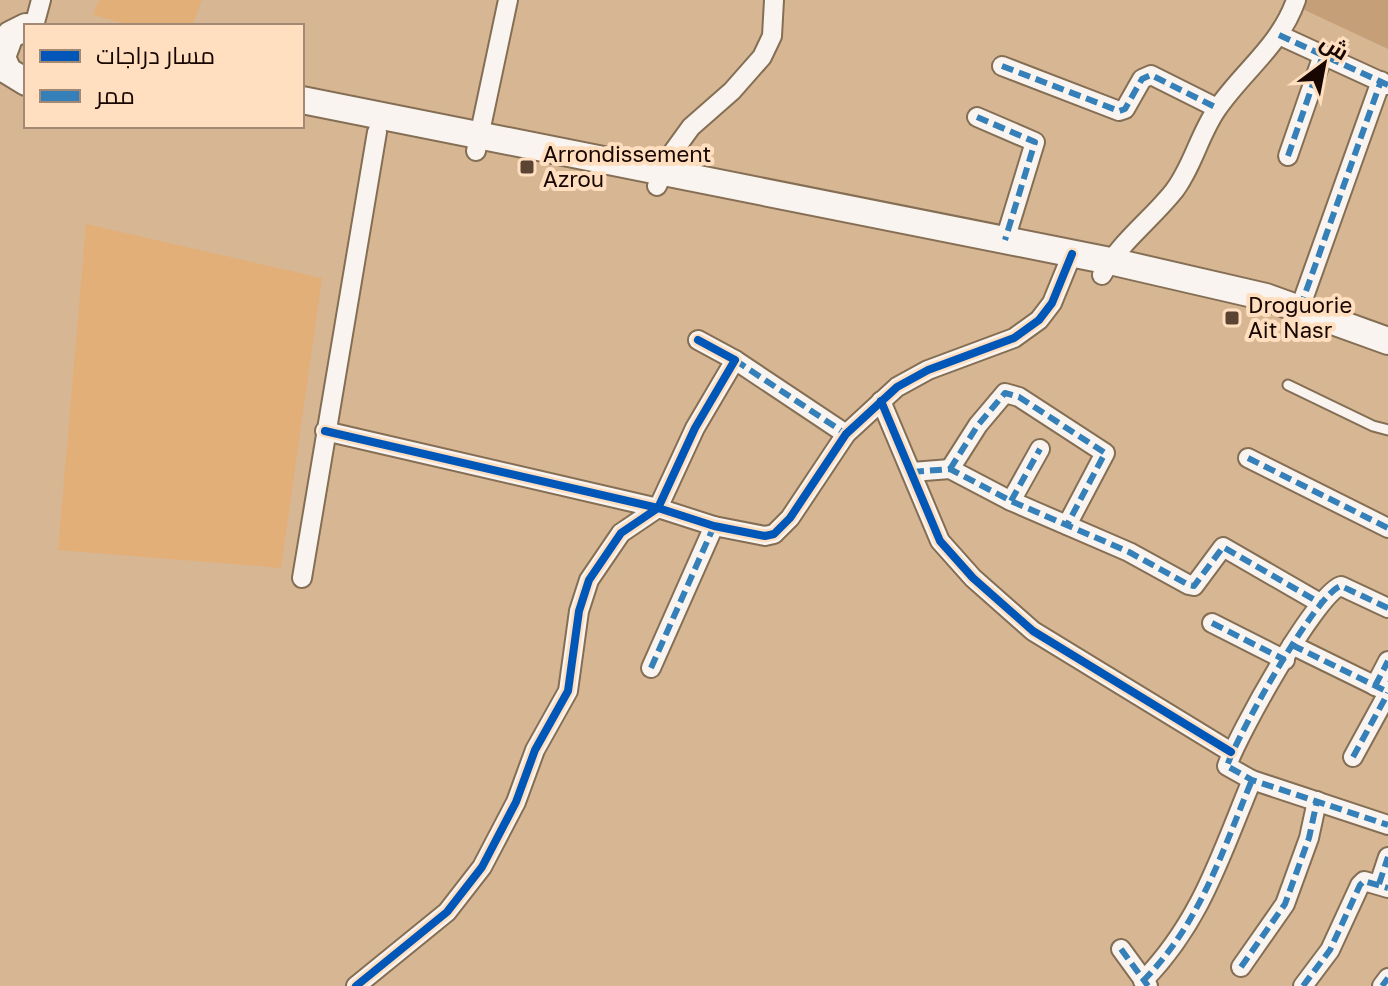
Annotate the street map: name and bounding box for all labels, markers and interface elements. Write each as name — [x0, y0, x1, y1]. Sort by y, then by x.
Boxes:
legend — [24, 24, 304, 128]
north arrow — [1284, 24, 1364, 104]
text: ش — [1315, 28, 1354, 66]
text: مسار دراجات — [96, 40, 215, 69]
text: ممر — [94, 80, 135, 109]
place label: Arrondissement Azrou — [543, 140, 711, 192]
marker: Arrondissement Azrou — [518, 158, 536, 176]
place label: Droguorie Ait Nasr — [1248, 291, 1352, 343]
marker: Droguorie Ait Nasr — [1223, 309, 1241, 327]

